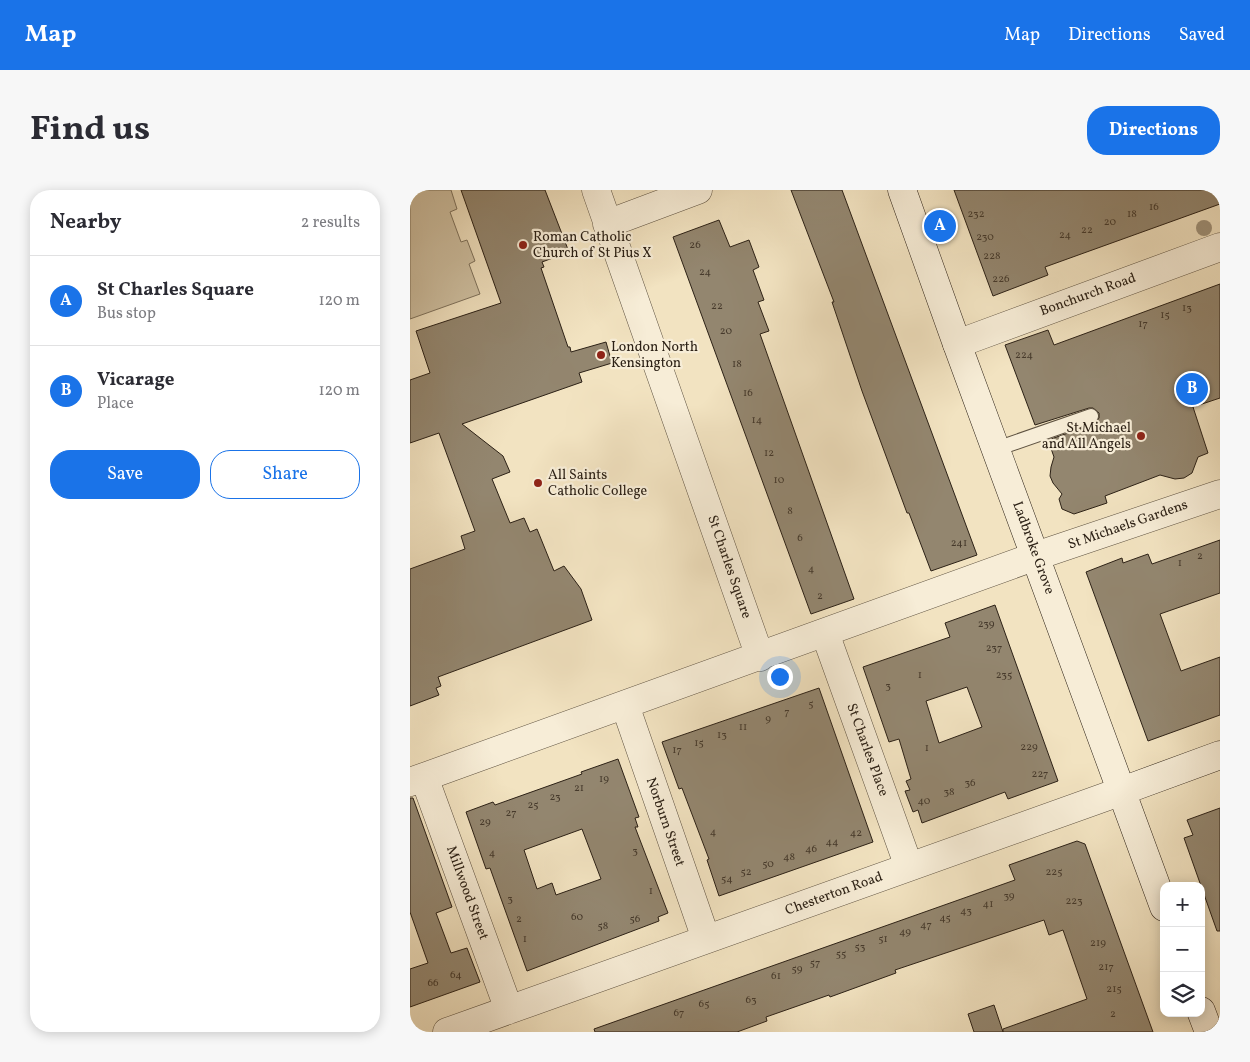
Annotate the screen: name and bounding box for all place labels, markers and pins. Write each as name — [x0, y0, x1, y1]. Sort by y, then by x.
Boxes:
pin: A — [924, 207, 956, 245]
place label: Roman Catholic Church of St Pius X — [533, 228, 652, 263]
marker: Roman Catholic Church of St Pius X — [517, 239, 529, 251]
place label: London North Kensington — [611, 338, 698, 373]
marker: London North Kensington — [595, 349, 607, 361]
pin: B — [1176, 370, 1208, 408]
place label: St Michael and All Angels — [1042, 419, 1131, 454]
marker: St Michael and All Angels — [1135, 430, 1147, 442]
place label: All Saints Catholic College — [548, 466, 648, 501]
marker: All Saints Catholic College — [532, 477, 544, 489]

